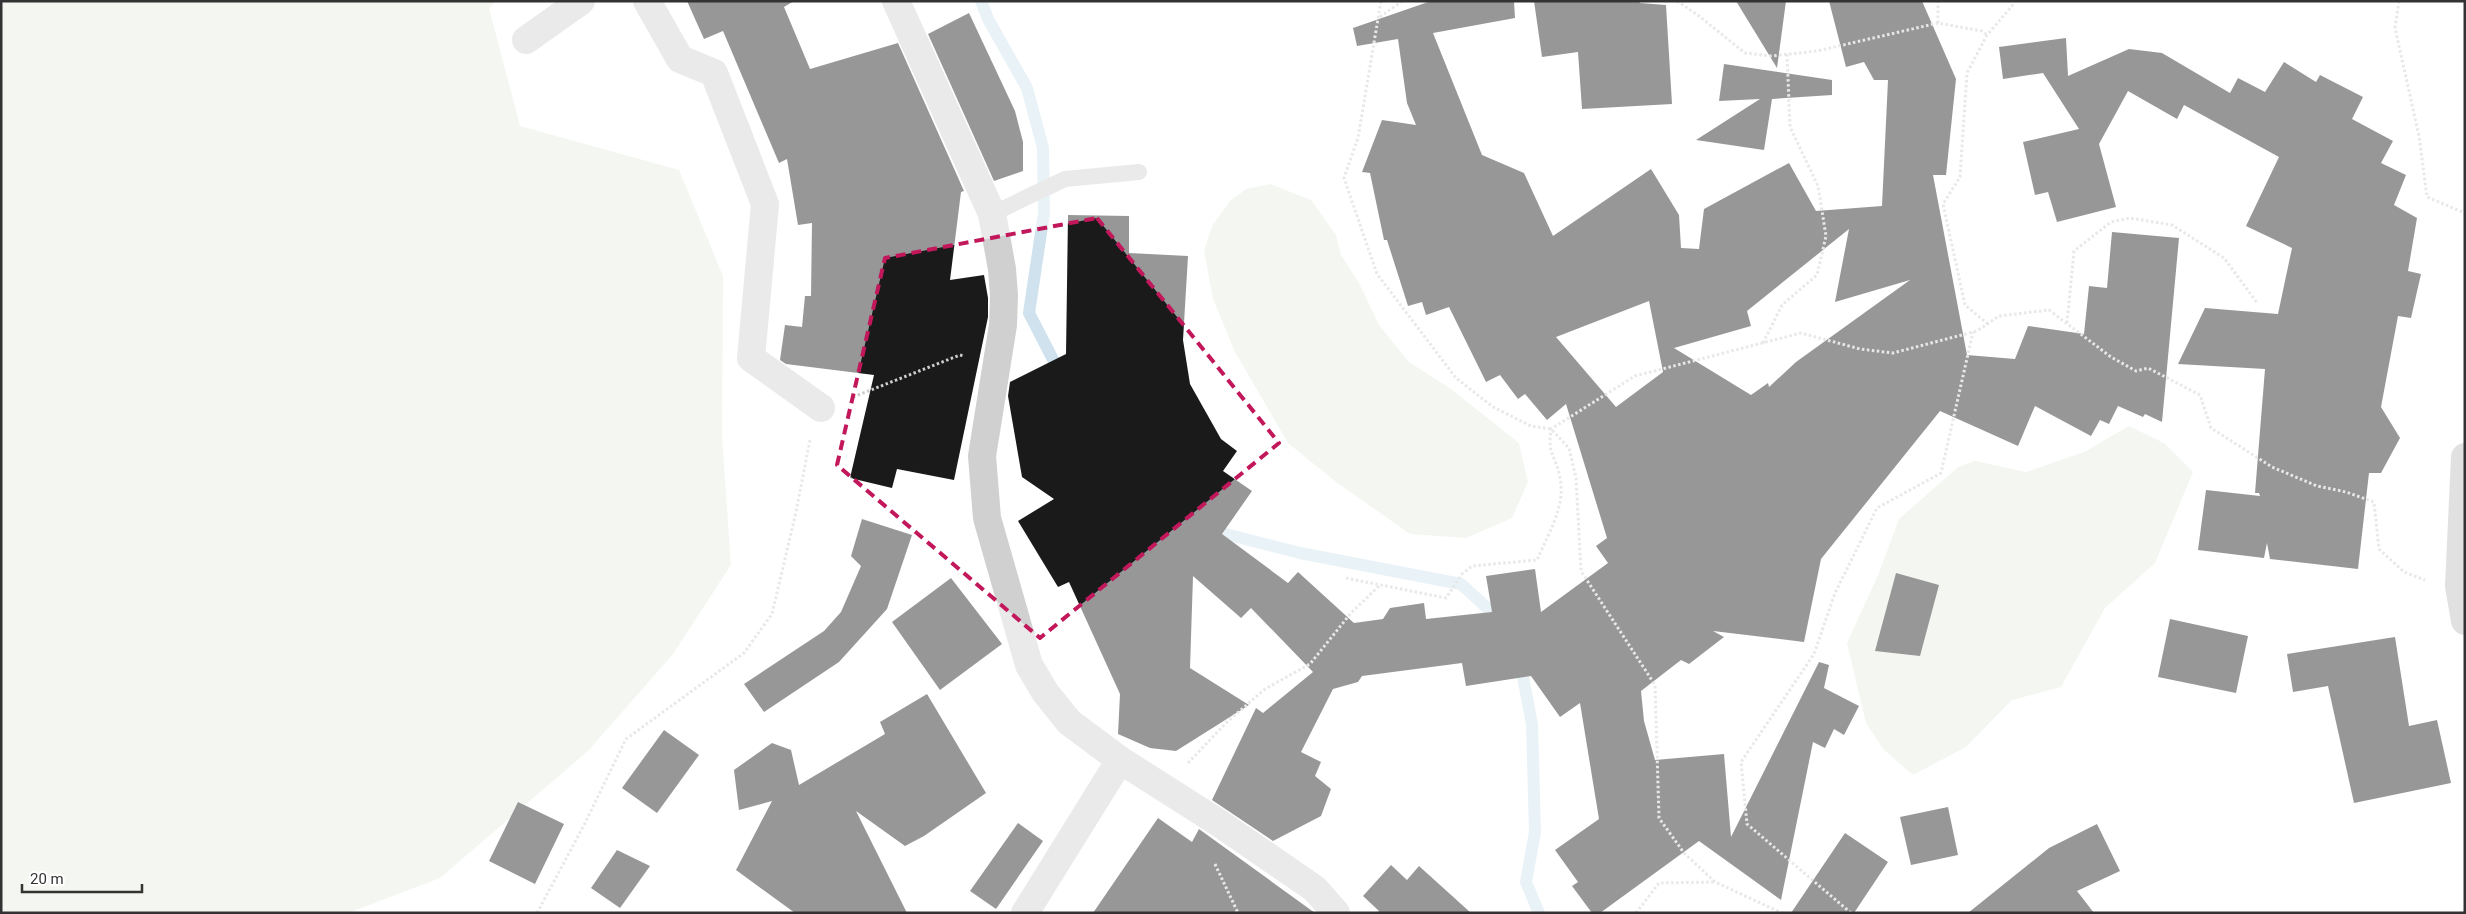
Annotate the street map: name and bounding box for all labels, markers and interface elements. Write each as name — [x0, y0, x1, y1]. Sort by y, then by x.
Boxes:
scale bar — [22, 862, 142, 894]
text: 20 m — [30, 870, 64, 888]

